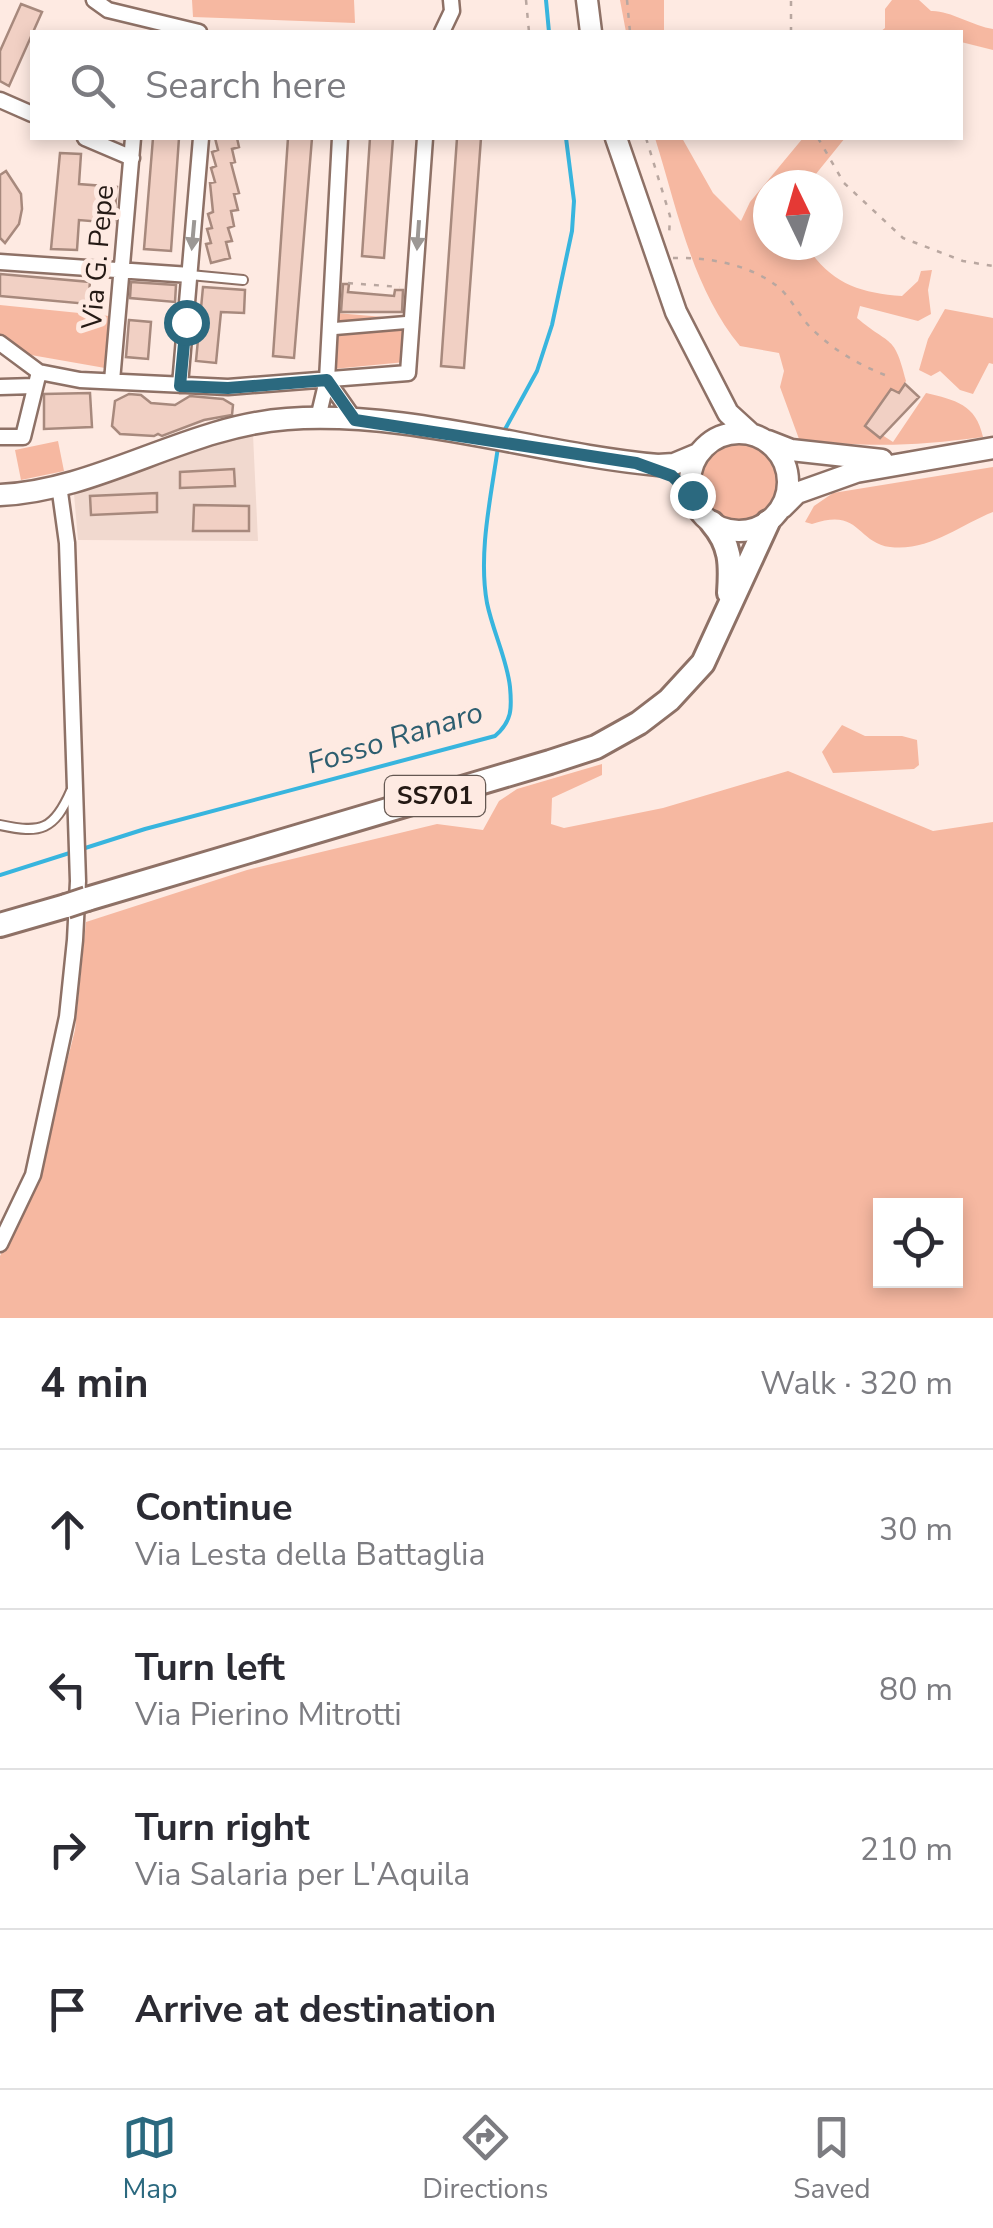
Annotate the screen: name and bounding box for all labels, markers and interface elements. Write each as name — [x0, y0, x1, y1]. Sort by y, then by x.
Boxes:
search box — [30, 30, 963, 140]
icon: search — [65, 58, 120, 113]
text: Search here — [145, 60, 346, 111]
north arrow — [753, 170, 843, 260]
street label: Via G. Pepe — [73, 183, 123, 332]
one-way arrow — [184, 219, 200, 251]
one-way arrow — [410, 219, 426, 251]
route start — [164, 300, 210, 346]
route end — [670, 473, 716, 519]
water label: Fosso Ranaro — [302, 692, 488, 784]
road number: SS701 — [385, 776, 485, 816]
map controls — [873, 1198, 963, 1288]
button: locate — [873, 1198, 963, 1288]
text: 4 min — [40, 1355, 149, 1412]
text: Walk · 320 m — [760, 1362, 953, 1405]
text: Continue — [135, 1482, 293, 1533]
icon: ahead — [40, 1502, 95, 1557]
text: 30 m — [879, 1508, 953, 1551]
text: Via Lesta della Battaglia — [135, 1533, 485, 1576]
text: Turn left — [135, 1642, 285, 1693]
icon: left — [40, 1662, 95, 1717]
text: 80 m — [879, 1668, 953, 1711]
text: Via Pierino Mitrotti — [135, 1693, 402, 1736]
text: Turn right — [135, 1802, 310, 1853]
icon: right — [40, 1822, 95, 1877]
text: 210 m — [860, 1828, 953, 1871]
text: Via Salaria per L'Aquila — [135, 1853, 470, 1896]
icon: arrive — [40, 1982, 95, 2037]
text: Arrive at destination — [135, 1984, 496, 2035]
tab: Map — [122, 2110, 177, 2208]
tab: Directions — [422, 2110, 548, 2208]
tab: Saved — [793, 2110, 871, 2208]

